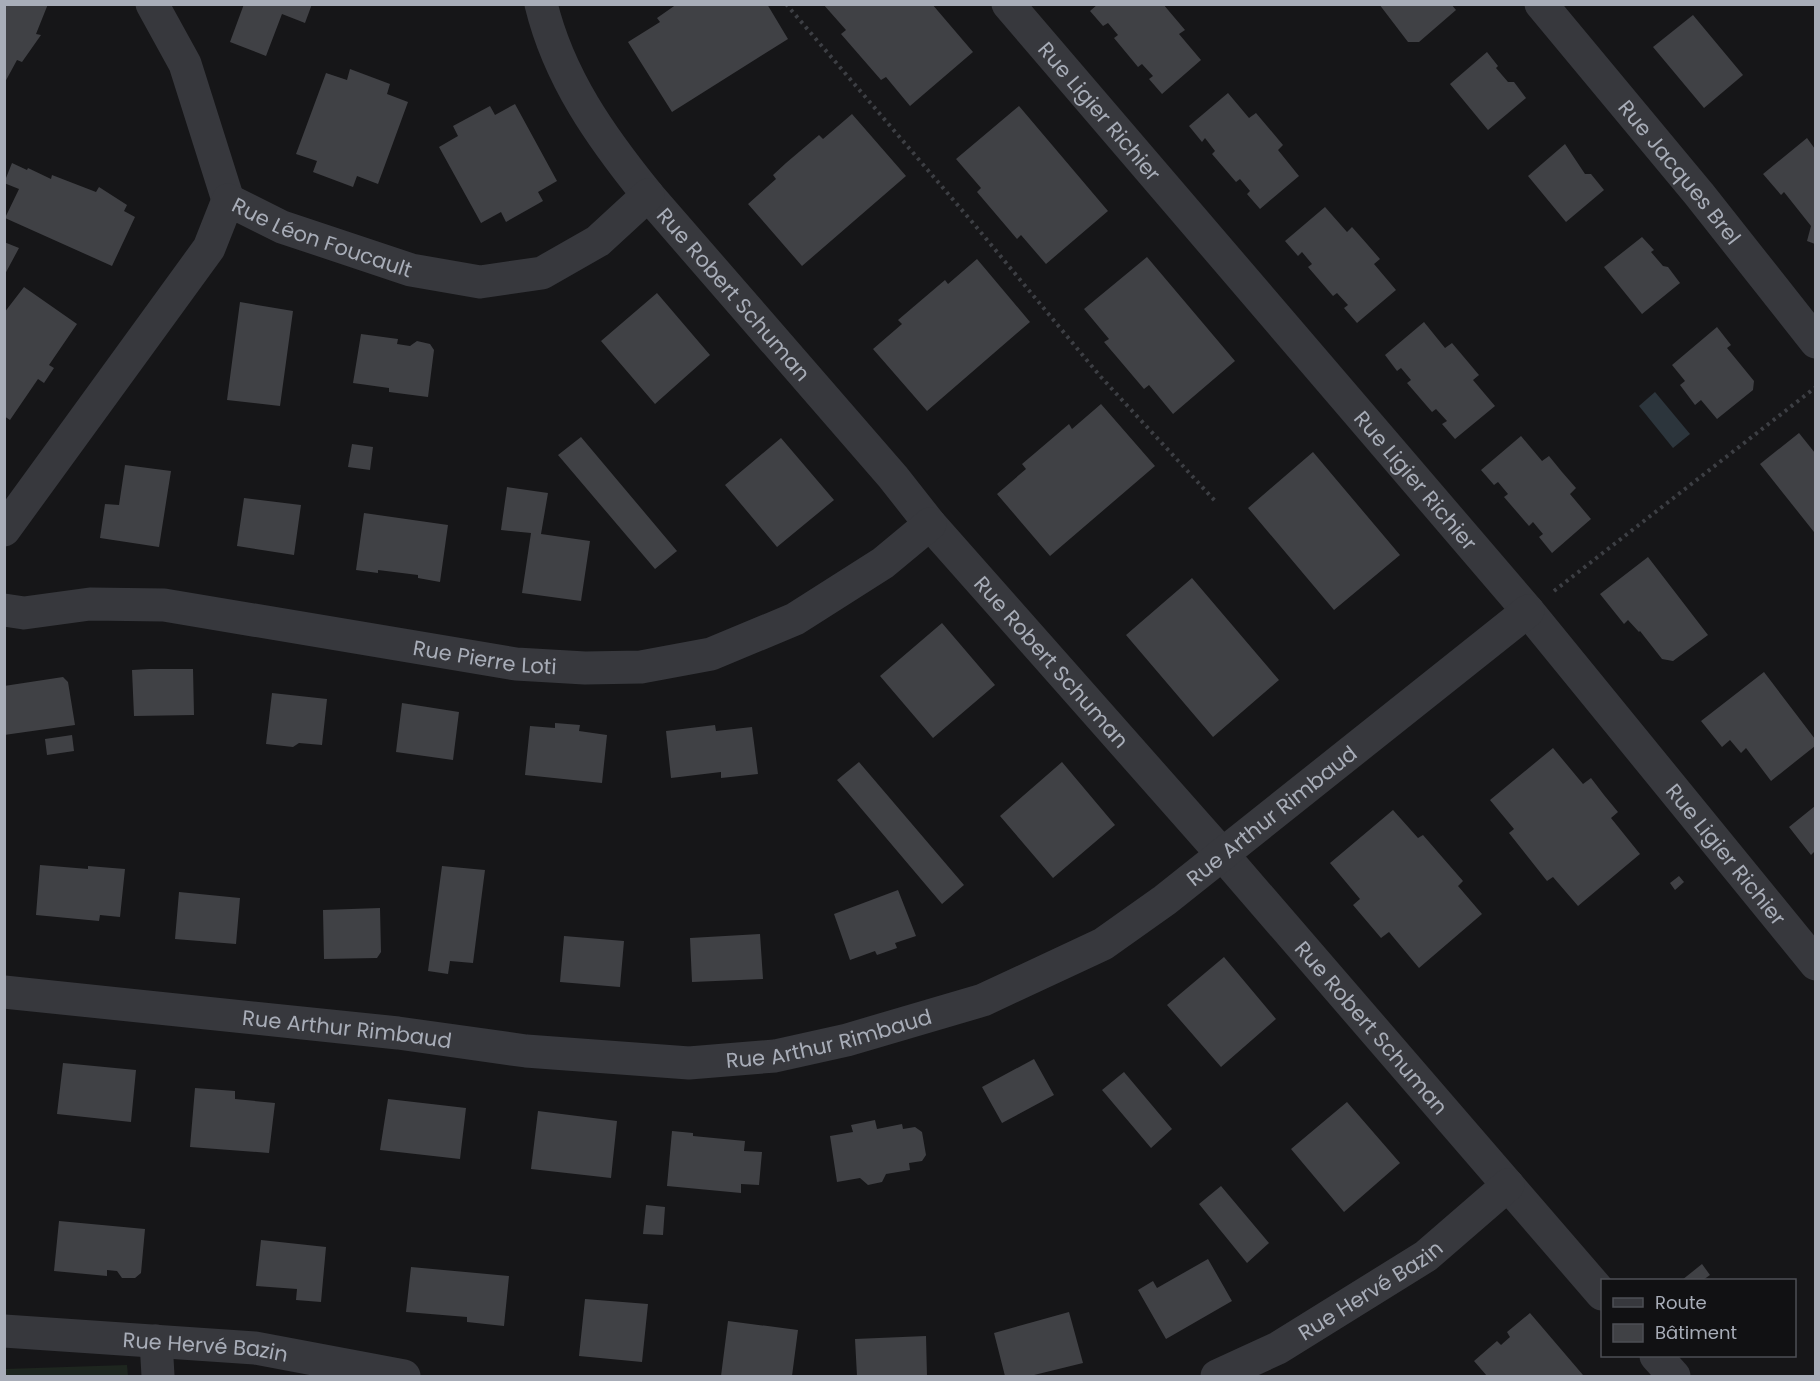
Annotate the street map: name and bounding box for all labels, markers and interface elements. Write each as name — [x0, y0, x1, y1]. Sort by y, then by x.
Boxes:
street label: Rue Ligier Richier — [1032, 35, 1168, 187]
street label: Rue Jacques Brel — [1612, 93, 1748, 250]
street label: Rue Léon Foucault — [227, 190, 416, 284]
street label: Rue Robert Schuman — [651, 201, 817, 387]
street label: Rue Ligier Richier — [1348, 404, 1484, 556]
street label: Rue Robert Schuman — [968, 569, 1136, 754]
street label: Rue Pierre Loti — [411, 632, 557, 681]
street label: Rue Arthur Rimbaud — [1180, 738, 1363, 892]
street label: Rue Ligier Richier — [1660, 777, 1793, 931]
street label: Rue Robert Schuman — [1289, 934, 1455, 1120]
street label: Rue Arthur Rimbaud — [725, 1001, 935, 1074]
street label: Rue Arthur Rimbaud — [241, 1002, 454, 1055]
street label: Rue Hervé Bazin — [1292, 1234, 1449, 1347]
legend — [1601, 1279, 1796, 1357]
text: Route — [1655, 1290, 1707, 1315]
text: Bâtiment — [1655, 1320, 1737, 1345]
street label: Rue Hervé Bazin — [122, 1325, 291, 1368]

